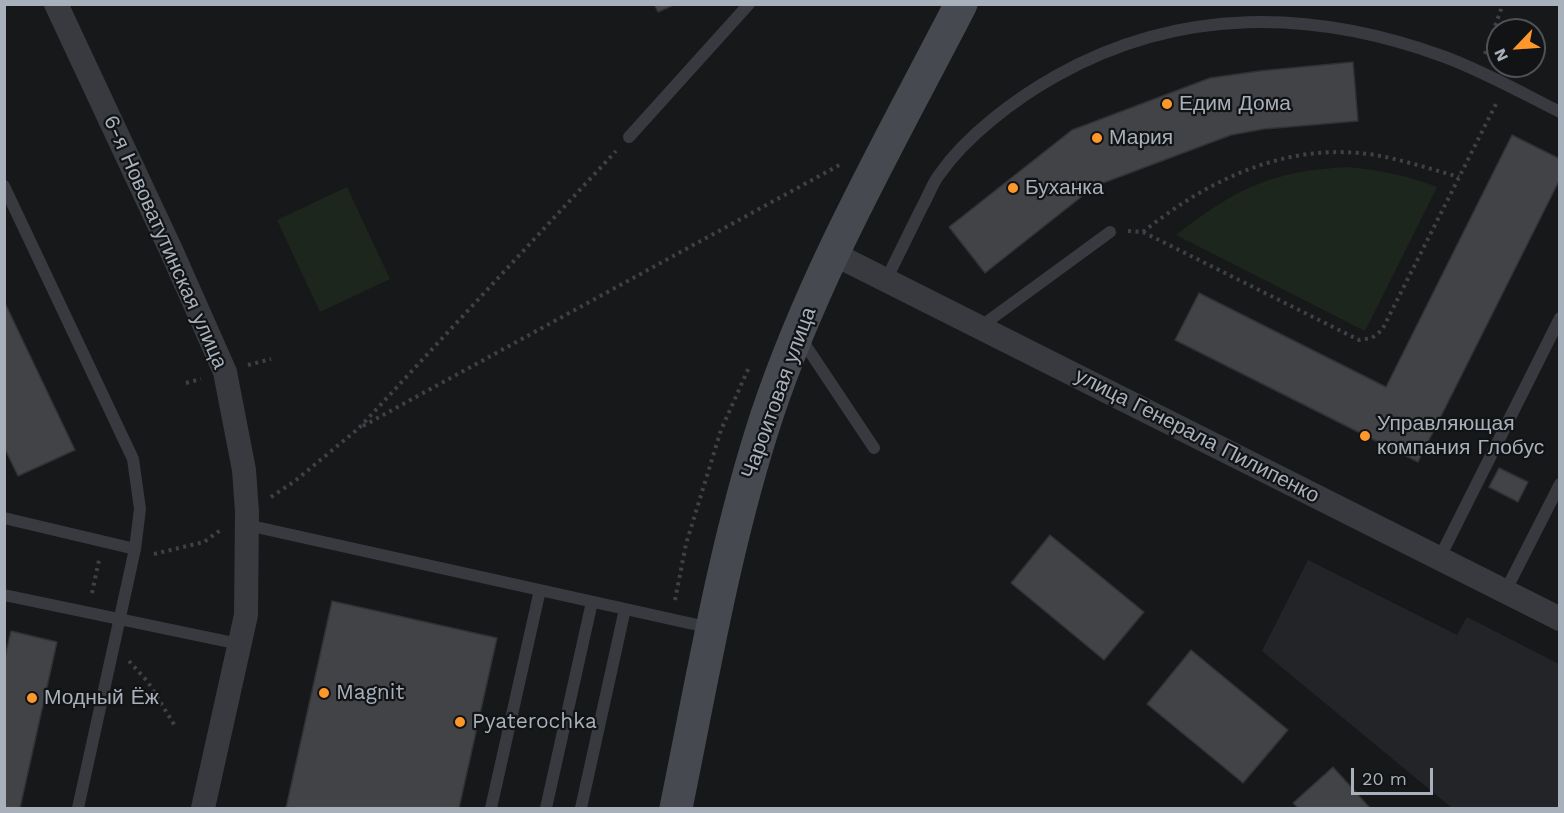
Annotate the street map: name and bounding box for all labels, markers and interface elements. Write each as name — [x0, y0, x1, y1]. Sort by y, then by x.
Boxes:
north arrow — [1486, 18, 1546, 78]
text: N — [1490, 46, 1512, 64]
place label: Едим Дома — [1179, 91, 1291, 117]
marker: Едим Дома — [1160, 97, 1174, 111]
street label: 6-я Нововатутинская улица — [98, 111, 232, 373]
place label: Мария — [1109, 125, 1173, 151]
marker: Мария — [1090, 131, 1104, 145]
place label: Буханка — [1025, 175, 1104, 201]
marker: Буханка — [1006, 181, 1020, 195]
street label: Чароитовая улица — [736, 304, 822, 482]
street label: улица Генерала Пилипенко — [1071, 363, 1323, 509]
place label: Управляющая компания Глобус — [1377, 411, 1544, 461]
marker: Управляющая компания Глобус — [1358, 429, 1372, 443]
place label: Magnit — [336, 680, 404, 706]
place label: Модный Ёж — [44, 685, 159, 711]
marker: Magnit — [317, 686, 331, 700]
marker: Модный Ёж — [25, 691, 39, 705]
place label: Pyaterochka — [472, 709, 597, 735]
marker: Pyaterochka — [453, 715, 467, 729]
scale bar — [1354, 756, 1436, 794]
text: 20 m — [1362, 768, 1407, 789]

